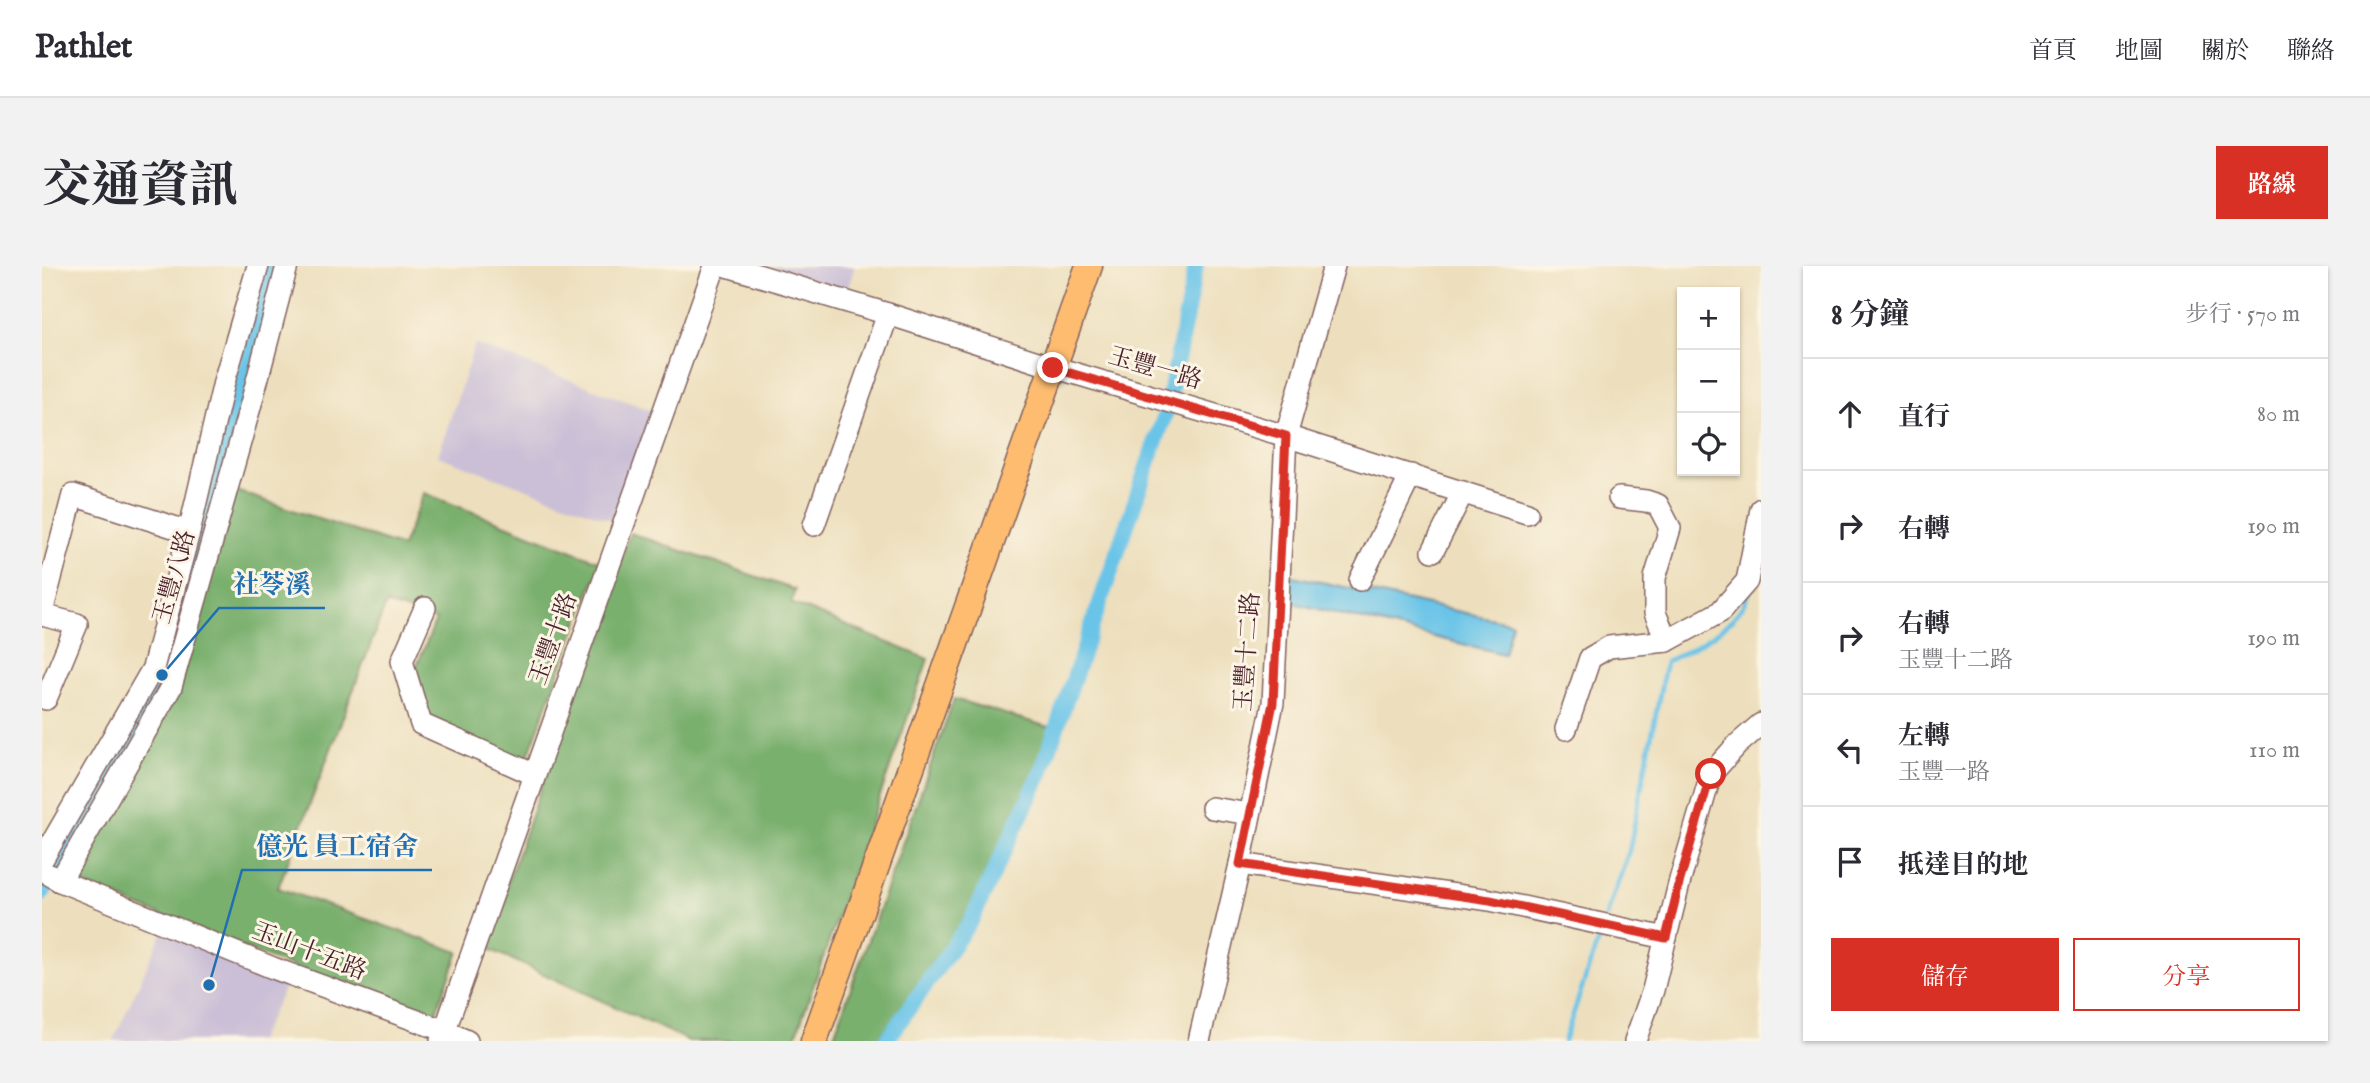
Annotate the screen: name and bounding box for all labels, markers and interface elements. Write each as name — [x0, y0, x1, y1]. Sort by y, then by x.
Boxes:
text: Pathlet — [35, 27, 132, 69]
text: 首頁 — [2029, 36, 2077, 67]
text: 地圖 — [2115, 36, 2163, 67]
text: 關於 — [2201, 36, 2249, 67]
text: 聯絡 — [2287, 36, 2335, 67]
button: 路線 — [2216, 146, 2328, 219]
text: 交通資訊 — [42, 157, 238, 219]
map controls — [1677, 287, 1740, 476]
button: + — [1677, 287, 1740, 350]
text: 8 分鐘 — [1831, 297, 1909, 335]
text: 步行 · 570 m — [2186, 300, 2300, 329]
street label: 玉豐一路 — [1105, 341, 1205, 397]
button: − — [1677, 350, 1740, 413]
route end — [1037, 352, 1068, 383]
icon: ahead — [1831, 395, 1869, 433]
text: 80 m — [2257, 400, 2300, 429]
text: 直行 — [1898, 401, 1950, 434]
button: locate — [1677, 413, 1740, 476]
icon: right — [1831, 507, 1869, 545]
text: 190 m — [2247, 512, 2300, 541]
text: 右轉 — [1898, 513, 1950, 546]
street label: 玉豐八路 — [147, 527, 203, 627]
callout: 社苓溪 — [219, 561, 325, 608]
text: 社苓溪 — [233, 569, 311, 602]
street label: 玉豐十路 — [523, 589, 585, 689]
street label: 玉豐十二路 — [1228, 591, 1268, 713]
text: 右轉 — [1898, 608, 1950, 641]
icon: right — [1831, 619, 1869, 657]
text: 190 m — [2247, 624, 2300, 653]
text: 玉豐十二路 — [1898, 646, 2013, 675]
text: 左轉 — [1898, 720, 1950, 753]
icon: left — [1831, 731, 1869, 769]
text: 110 m — [2249, 736, 2300, 765]
route start — [1695, 758, 1726, 789]
text: 玉豐一路 — [1898, 758, 1990, 787]
callout: 億光 員工宿舍 — [242, 823, 432, 870]
text: 億光 員工宿舍 — [256, 831, 418, 864]
icon: arrive — [1831, 843, 1869, 881]
text: 抵達目的地 — [1898, 849, 2028, 882]
street label: 玉山十五路 — [247, 916, 371, 988]
button: 儲存 — [1831, 938, 2059, 1011]
button: 分享 — [2073, 938, 2300, 1011]

